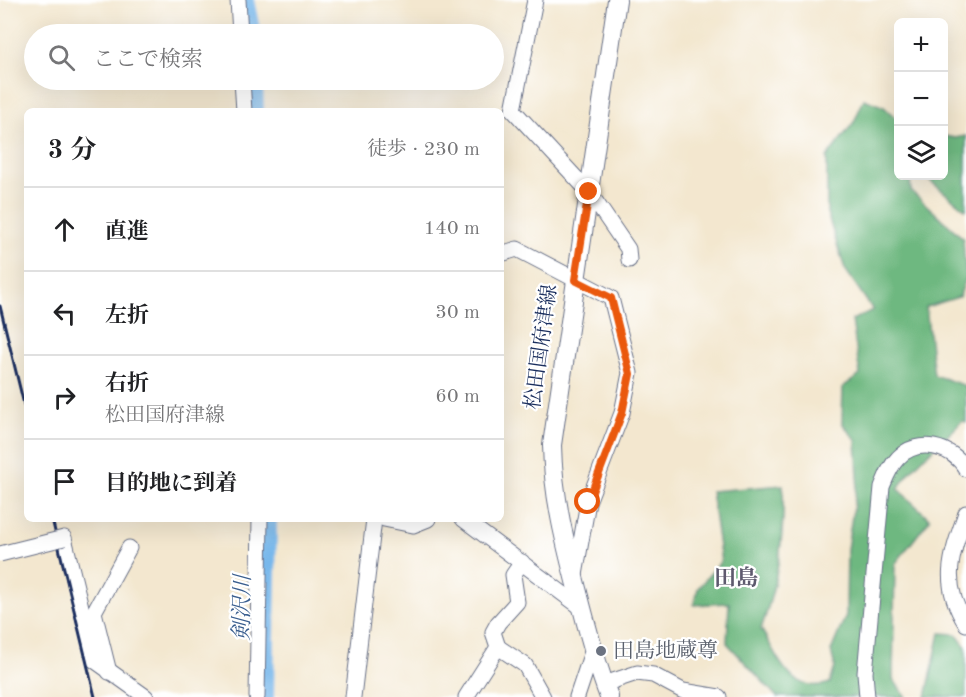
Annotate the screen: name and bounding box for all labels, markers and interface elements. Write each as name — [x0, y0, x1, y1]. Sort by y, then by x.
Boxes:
map controls — [894, 18, 948, 180]
button: + — [894, 18, 948, 72]
search box — [24, 24, 504, 90]
icon: search — [45, 41, 78, 74]
text: ここで検索 — [93, 49, 203, 71]
button: − — [894, 72, 948, 126]
button: layers — [894, 126, 948, 180]
text: 3 分 — [48, 138, 96, 164]
text: 徒歩 · 230 m — [367, 140, 480, 160]
route end — [575, 178, 601, 204]
icon: ahead — [48, 213, 81, 246]
text: 140 m — [424, 219, 480, 239]
text: 直進 — [105, 221, 149, 243]
street label: 松田国府津線 — [521, 283, 561, 411]
icon: left — [48, 297, 81, 330]
text: 30 m — [435, 303, 480, 323]
text: 左折 — [105, 305, 149, 327]
text: 右折 — [105, 373, 149, 395]
icon: right — [48, 381, 81, 414]
text: 60 m — [435, 387, 480, 407]
text: 松田国府津線 — [105, 406, 225, 426]
icon: arrive — [48, 465, 81, 498]
text: 目的地に到着 — [105, 473, 237, 495]
route start — [574, 488, 600, 514]
district label: 田島 — [714, 566, 758, 590]
water label: 剣沢川 — [229, 573, 255, 641]
place label: 田島地蔵尊 — [613, 639, 718, 662]
marker: 田島地蔵尊 — [594, 644, 608, 658]

